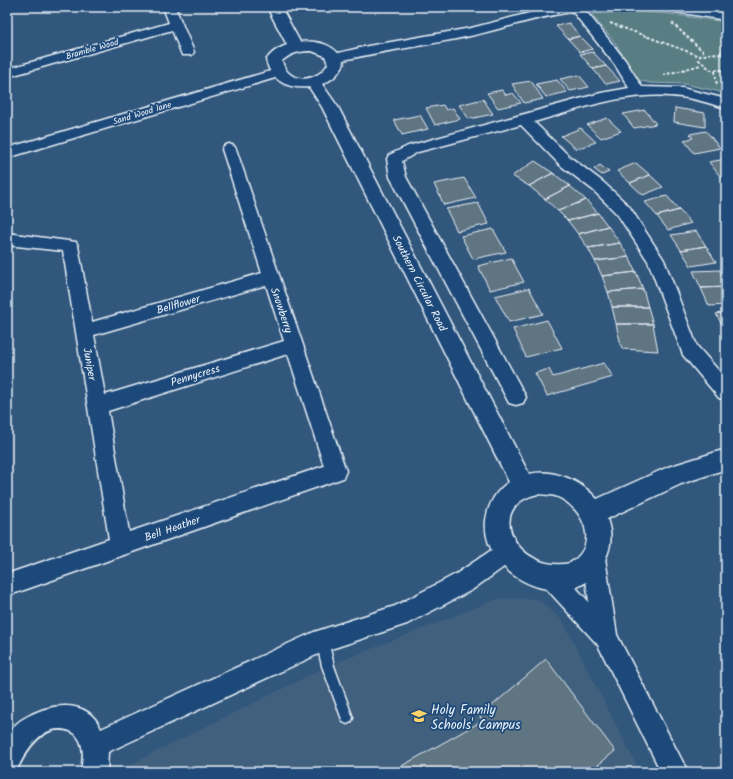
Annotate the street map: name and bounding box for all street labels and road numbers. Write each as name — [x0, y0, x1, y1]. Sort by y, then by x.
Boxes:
street label: Bramble Wood — [64, 35, 121, 64]
street label: Sand Wood lane — [111, 97, 173, 129]
street label: Southern Circular Road — [387, 232, 451, 335]
street label: Snowberry — [265, 285, 298, 336]
street label: Bellflower — [155, 290, 203, 320]
street label: Juniper — [77, 346, 101, 383]
street label: Pennycress — [168, 360, 222, 392]
street label: Bell Heather — [142, 511, 204, 547]

